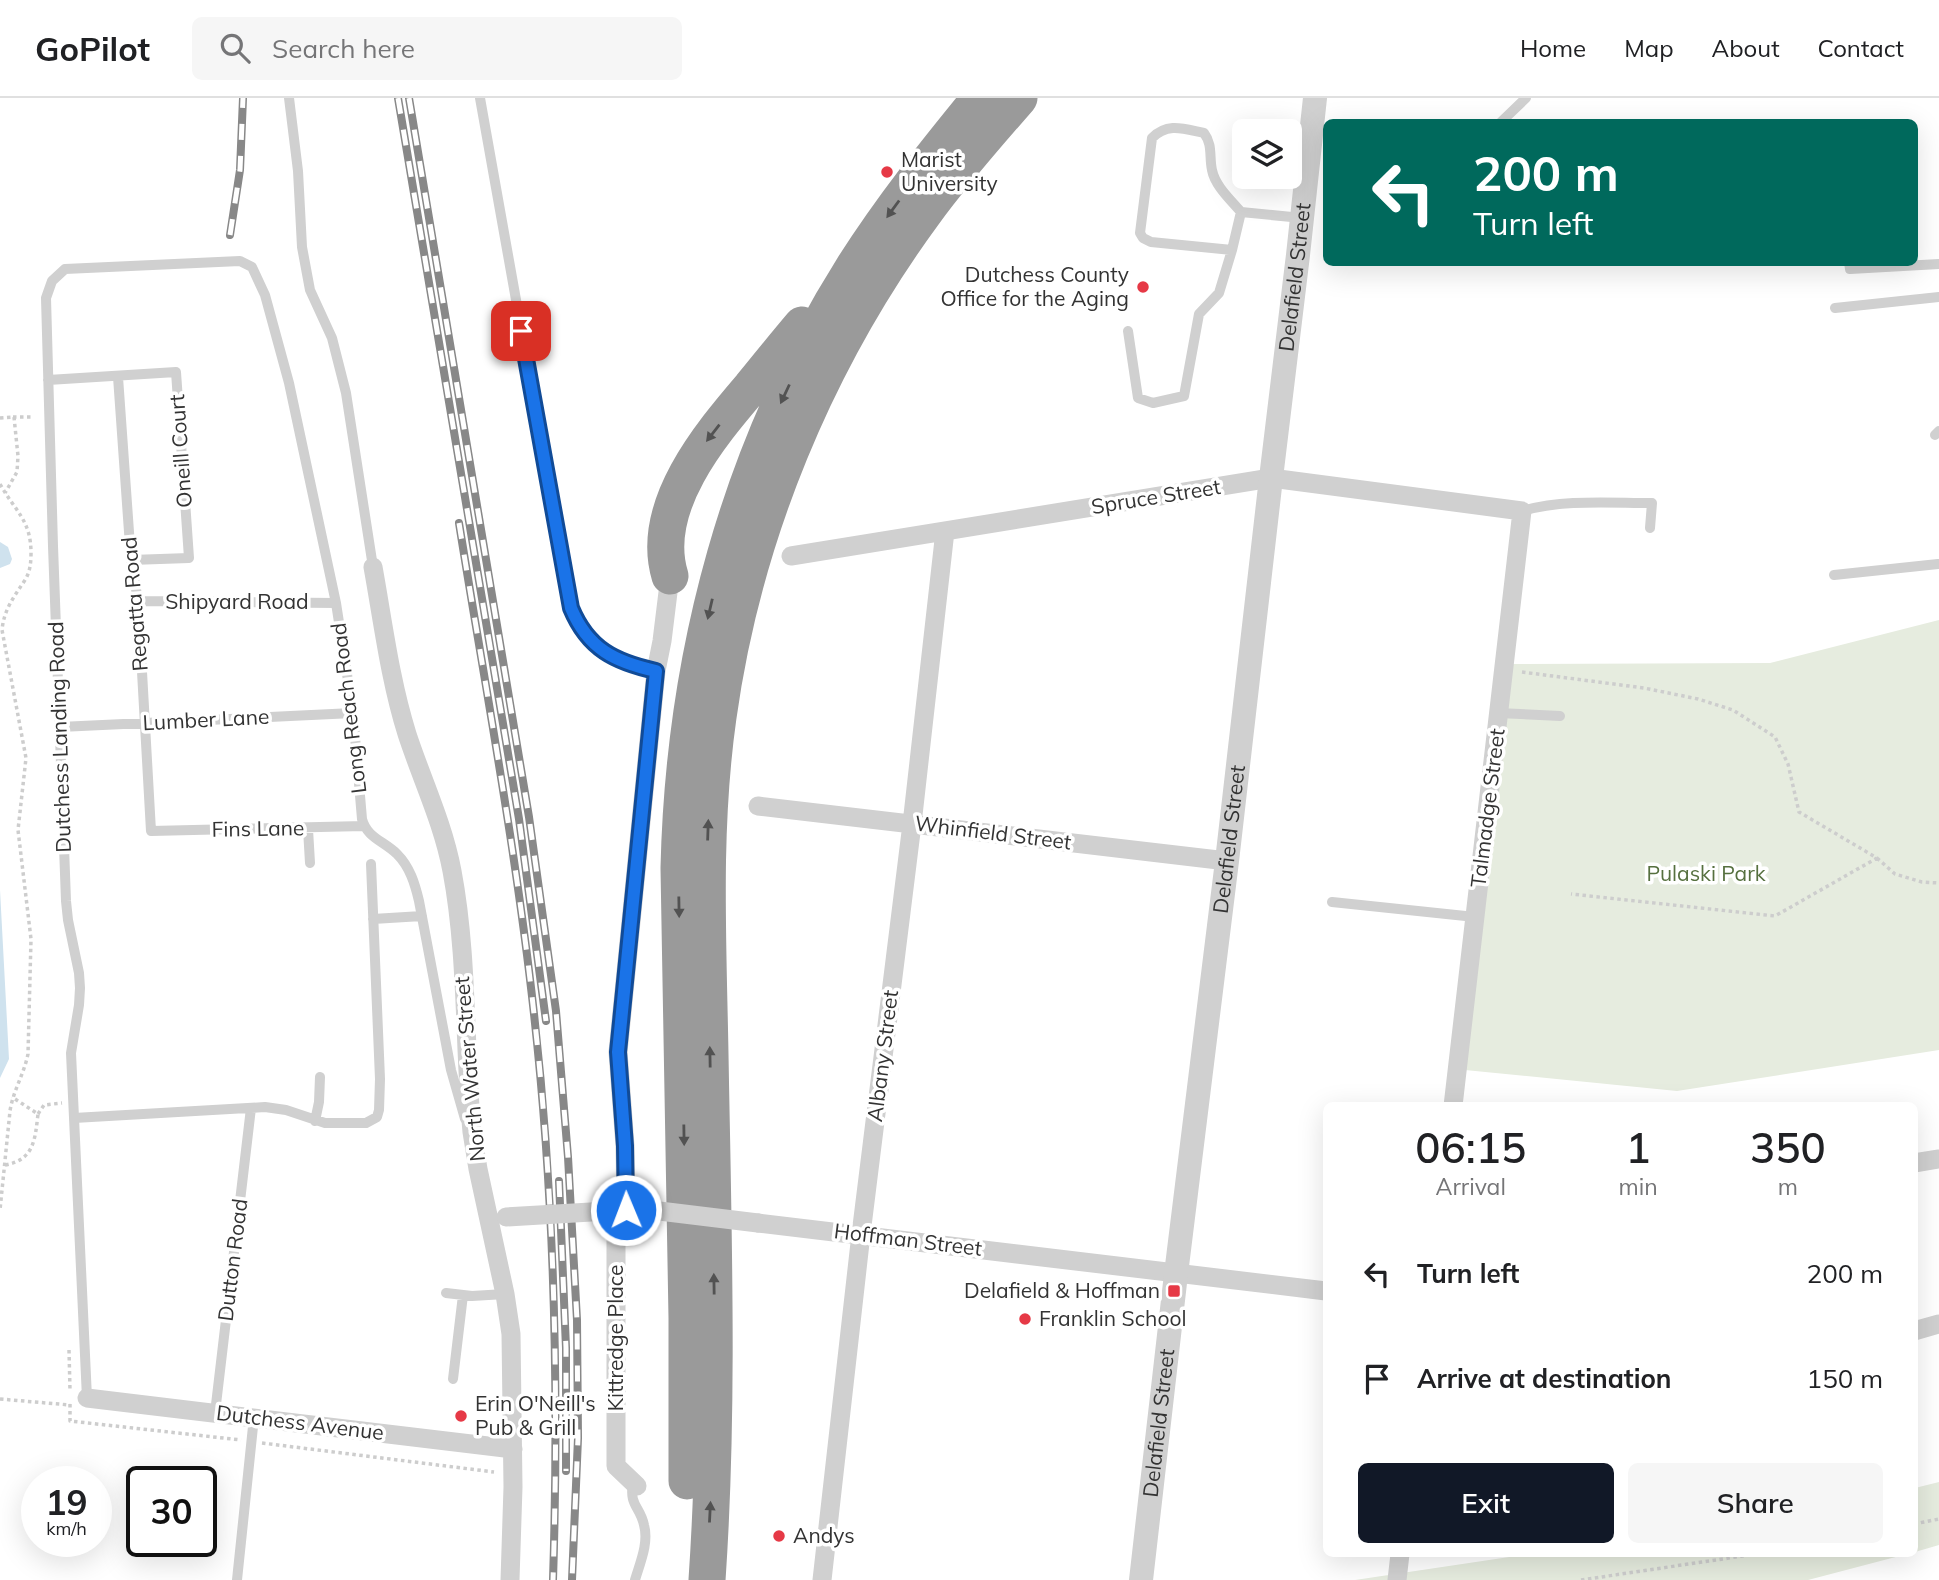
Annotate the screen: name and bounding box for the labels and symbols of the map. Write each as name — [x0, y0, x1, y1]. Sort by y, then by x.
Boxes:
place label: Marist University — [901, 146, 998, 196]
marker: Marist University — [879, 164, 895, 180]
one-way arrow — [886, 200, 900, 218]
street label: Delafield Street — [1272, 201, 1316, 353]
place label: Dutchess County Office for the Aging — [940, 261, 1129, 311]
marker: Dutchess County Office for the Aging — [1135, 279, 1151, 295]
pin — [491, 301, 551, 361]
one-way arrow — [779, 384, 791, 404]
street label: Oneill Court — [163, 393, 197, 509]
one-way arrow — [705, 424, 720, 442]
street label: Spruce Street — [1089, 473, 1222, 519]
street label: Regatta Road — [115, 536, 153, 672]
street label: Shipyard Road — [165, 588, 309, 614]
one-way arrow — [705, 598, 716, 620]
street label: Dutchess Landing Road — [42, 621, 76, 853]
street label: Long Reach Road — [325, 621, 371, 795]
street label: Lumber Lane — [142, 703, 270, 735]
street label: Talmadge Street — [1464, 727, 1510, 889]
street label: Delafield Street — [1207, 763, 1250, 915]
street label: Whinfield Street — [913, 810, 1073, 855]
street label: Fins Lane — [211, 814, 305, 842]
one-way arrow — [702, 818, 713, 840]
park label: Pulaski Park — [1646, 860, 1766, 886]
one-way arrow — [674, 896, 685, 918]
street label: North Water Street — [448, 976, 490, 1163]
street label: Albany Street — [861, 989, 903, 1123]
one-way arrow — [704, 1046, 716, 1068]
one-way arrow — [678, 1124, 689, 1146]
position arrow — [589, 1173, 663, 1247]
street label: Dutton Road — [212, 1197, 252, 1323]
street label: Hoffman Street — [833, 1217, 984, 1261]
street label: Kittredge Place — [602, 1265, 628, 1411]
one-way arrow — [708, 1273, 720, 1295]
place label: Delafield & Hoffman — [964, 1277, 1160, 1303]
marker: Delafield & Hoffman — [1166, 1283, 1182, 1299]
place label: Franklin School — [1039, 1305, 1186, 1331]
marker: Franklin School — [1017, 1311, 1033, 1327]
street label: Delafield Street — [1137, 1347, 1179, 1499]
place label: Erin O'Neill's Pub & Grill — [475, 1390, 596, 1440]
street label: Dutchess Avenue — [215, 1399, 385, 1445]
marker: Erin O'Neill's Pub & Grill — [453, 1408, 469, 1424]
speed limit sign: 30 — [126, 1466, 217, 1557]
one-way arrow — [705, 1501, 716, 1523]
place label: Andys — [793, 1522, 855, 1548]
marker: Andys — [771, 1528, 787, 1544]

